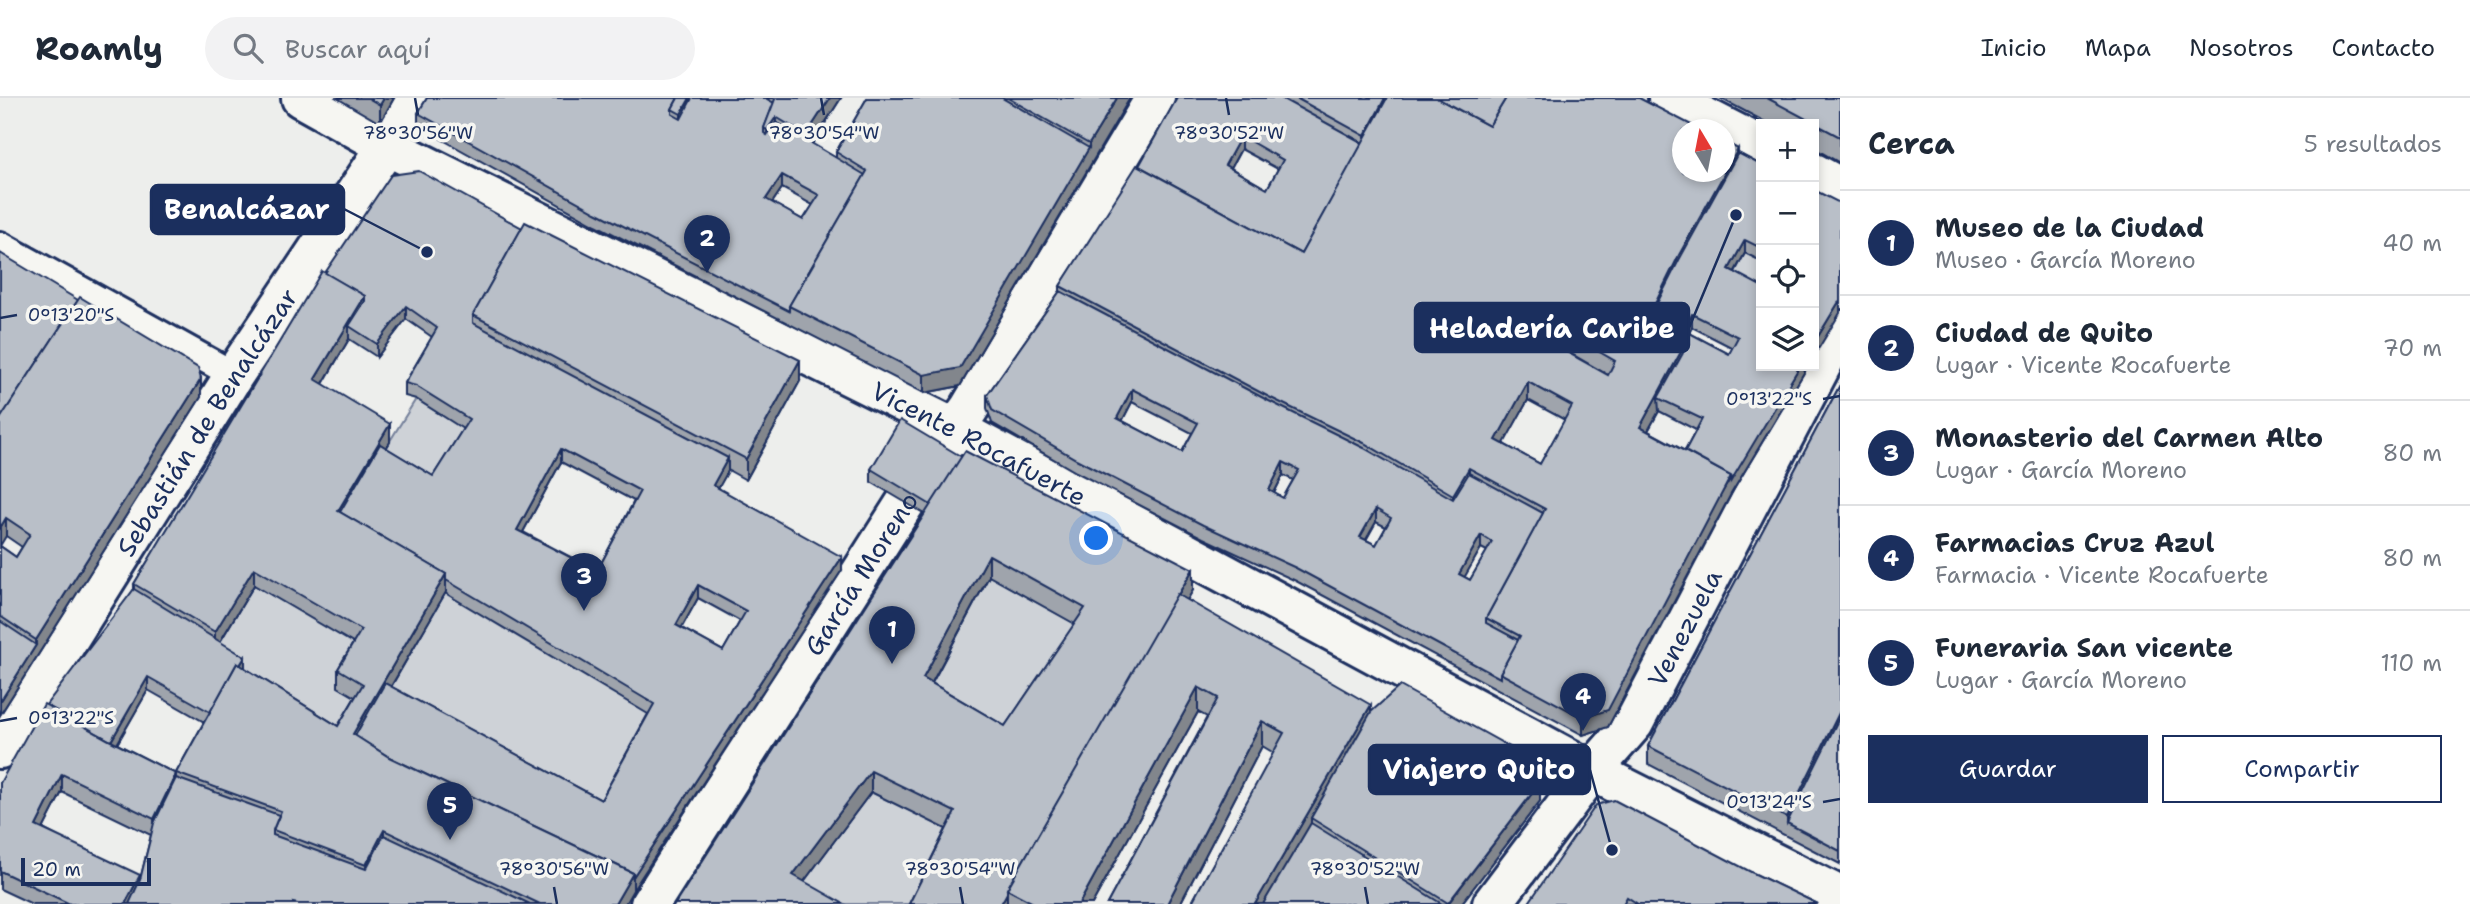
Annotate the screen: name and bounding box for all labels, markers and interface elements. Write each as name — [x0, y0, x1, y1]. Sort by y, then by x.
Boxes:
search box — [205, 17, 695, 80]
text: Roamly — [35, 26, 163, 71]
icon: search — [229, 29, 267, 67]
text: Buscar aquí — [285, 31, 430, 66]
text: Inicio — [1981, 32, 2047, 64]
text: Mapa — [2085, 32, 2151, 64]
text: Nosotros — [2189, 32, 2294, 64]
text: Contacto — [2332, 32, 2435, 64]
north arrow — [1672, 119, 1735, 182]
map controls — [1756, 119, 1819, 371]
button: + — [1756, 119, 1819, 182]
text: 78°30'56"W — [363, 121, 473, 145]
text: 78°30'54"W — [768, 121, 880, 145]
text: 78°30'52"W — [1174, 121, 1284, 145]
text: Cerca — [1868, 123, 1955, 164]
text: 5 resultados — [2304, 129, 2442, 159]
button: − — [1756, 182, 1819, 245]
callout: Benalcázar — [151, 185, 344, 234]
text: Benalcázar — [164, 190, 330, 228]
text: Museo de la Ciudad — [1935, 210, 2204, 245]
pin: 2 — [684, 215, 730, 273]
text: 1 — [1886, 228, 1896, 258]
text: 40 m — [2382, 228, 2442, 258]
button: locate — [1756, 245, 1819, 308]
text: Museo · García Moreno — [1935, 245, 2196, 275]
street label: Sebastián de Benalcázar — [108, 281, 305, 562]
text: 0°13'20"S — [28, 303, 114, 327]
callout: Heladería Caribe — [1415, 303, 1689, 352]
button: layers — [1756, 308, 1819, 371]
text: Heladería Caribe — [1429, 309, 1675, 347]
text: Ciudad de Quito — [1935, 315, 2153, 350]
text: 2 — [1883, 333, 1899, 363]
text: 70 m — [2383, 333, 2442, 363]
text: Lugar · Vicente Rocafuerte — [1935, 350, 2231, 380]
street label: Vicente Rocafuerte — [866, 372, 1093, 514]
text: 0°13'22"S — [1726, 387, 1812, 411]
text: Monasterio del Carmen Alto — [1935, 420, 2323, 455]
text: 3 — [1883, 438, 1899, 468]
text: 80 m — [2383, 438, 2442, 468]
text: Lugar · García Moreno — [1935, 455, 2187, 485]
street label: García Moreno — [795, 485, 926, 662]
your location — [1079, 521, 1113, 555]
text: Farmacias Cruz Azul — [1935, 525, 2215, 560]
text: 4 — [1883, 543, 1899, 573]
text: 80 m — [2383, 543, 2442, 573]
pin: 3 — [561, 553, 607, 611]
text: Farmacia · Vicente Rocafuerte — [1935, 560, 2269, 590]
street label: Venezuela — [1639, 563, 1729, 692]
pin: 1 — [869, 606, 915, 664]
text: Funeraria San vicente — [1935, 630, 2233, 665]
text: 5 — [1884, 648, 1898, 678]
text: 110 m — [2380, 648, 2442, 678]
text: Lugar · García Moreno — [1935, 665, 2187, 695]
pin: 4 — [1560, 673, 1606, 731]
text: 0°13'22"S — [28, 706, 114, 730]
button: Guardar — [1868, 735, 2148, 803]
button: Compartir — [2162, 735, 2442, 803]
callout: Viajero Quito — [1369, 745, 1590, 794]
text: Viajero Quito — [1383, 750, 1575, 788]
pin: 5 — [427, 782, 473, 840]
text: 0°13'24"S — [1726, 790, 1812, 814]
scale bar — [21, 855, 150, 887]
text: 20 m — [32, 857, 81, 882]
text: 78°30'56"W — [499, 857, 609, 881]
text: 78°30'54"W — [904, 857, 1016, 881]
text: 78°30'52"W — [1310, 857, 1420, 881]

